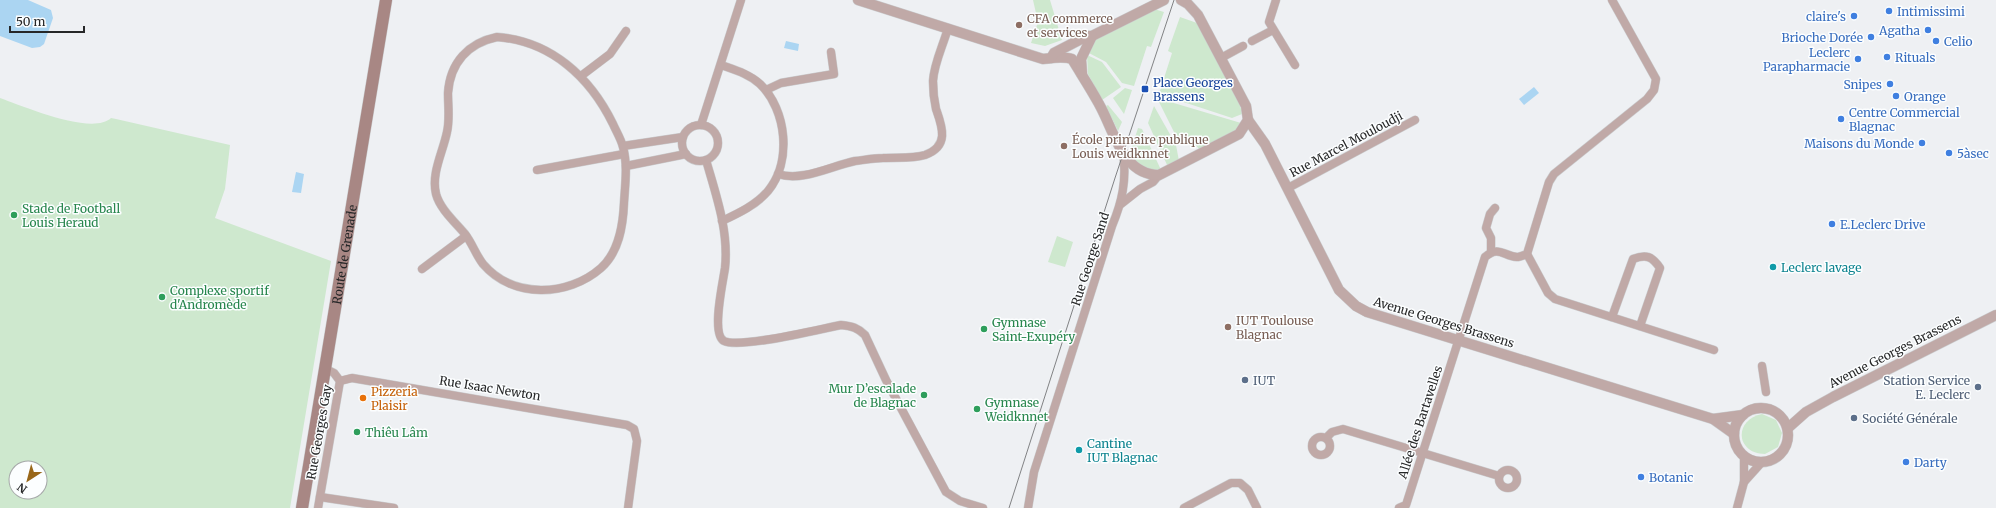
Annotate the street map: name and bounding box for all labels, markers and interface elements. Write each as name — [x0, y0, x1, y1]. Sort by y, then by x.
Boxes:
place label: Intimissimi — [1897, 4, 1965, 19]
marker: Intimissimi — [1884, 6, 1894, 16]
scale bar — [10, 8, 84, 34]
place label: claire's — [1806, 9, 1846, 24]
place label: CFA commerce et services — [1027, 11, 1113, 40]
marker: claire's — [1849, 11, 1859, 21]
text: 50 m — [16, 14, 45, 29]
marker: CFA commerce et services — [1014, 20, 1024, 30]
place label: Agatha — [1878, 23, 1921, 38]
marker: Agatha — [1923, 25, 1933, 35]
place label: Brioche Dorée — [1781, 30, 1863, 45]
marker: Brioche Dorée — [1866, 32, 1876, 42]
place label: Celio — [1944, 34, 1972, 49]
marker: Celio — [1931, 36, 1941, 46]
place label: Leclerc Parapharmacie — [1763, 45, 1850, 74]
place label: Rituals — [1895, 50, 1936, 65]
marker: Rituals — [1882, 52, 1892, 62]
marker: Leclerc Parapharmacie — [1853, 54, 1863, 64]
place label: Place Georges Brassens — [1153, 75, 1233, 104]
place label: Snipes — [1843, 77, 1882, 92]
marker: Snipes — [1885, 79, 1895, 89]
marker: Place Georges Brassens — [1140, 84, 1150, 94]
place label: Orange — [1904, 89, 1946, 104]
marker: Orange — [1891, 91, 1901, 101]
place label: Centre Commercial Blagnac — [1849, 105, 1960, 134]
street label: Rue Marcel Mouloudji — [1287, 108, 1405, 180]
marker: Centre Commercial Blagnac — [1836, 114, 1846, 124]
place label: École primaire publique Louis weidknnet — [1072, 132, 1209, 161]
place label: Maisons du Monde — [1804, 136, 1914, 151]
marker: Maisons du Monde — [1917, 138, 1927, 148]
marker: École primaire publique Louis weidknnet — [1059, 141, 1069, 151]
place label: 5àsec — [1957, 146, 1989, 161]
marker: 5àsec — [1944, 148, 1954, 158]
place label: Stade de Football Louis Heraud — [22, 201, 120, 230]
street label: Route de Grenade — [328, 204, 360, 305]
marker: Stade de Football Louis Heraud — [9, 210, 19, 220]
street label: Rue George Sand — [1068, 210, 1112, 308]
place label: E.Leclerc Drive — [1840, 217, 1926, 232]
marker: E.Leclerc Drive — [1827, 219, 1837, 229]
place label: Leclerc lavage — [1781, 260, 1862, 275]
marker: Leclerc lavage — [1768, 262, 1778, 272]
place label: Complexe sportif d'Andromède — [170, 283, 269, 312]
marker: Complexe sportif d'Andromède — [157, 292, 167, 302]
street label: Avenue Georges Brassens — [1371, 293, 1516, 351]
street label: Avenue Georges Brassens — [1825, 311, 1964, 391]
place label: IUT Toulouse Blagnac — [1236, 313, 1314, 342]
place label: Gymnase Saint-Exupéry — [992, 315, 1075, 344]
marker: IUT Toulouse Blagnac — [1223, 322, 1233, 332]
marker: Gymnase Saint-Exupéry — [979, 324, 989, 334]
street label: Allée des Bartavelles — [1394, 363, 1445, 481]
street label: Rue Isaac Newton — [438, 373, 542, 403]
place label: IUT — [1253, 373, 1276, 388]
place label: Station Service E. Leclerc — [1883, 373, 1970, 402]
marker: IUT — [1240, 375, 1250, 385]
place label: Mur D’escalade de Blagnac — [828, 381, 916, 410]
marker: Station Service E. Leclerc — [1973, 382, 1983, 392]
street label: Rue Georges Gay — [303, 383, 335, 481]
place label: Pizzeria Plaisir — [371, 384, 418, 413]
marker: Mur D’escalade de Blagnac — [919, 390, 929, 400]
marker: Pizzeria Plaisir — [358, 393, 368, 403]
place label: Gymnase Weidknnet — [984, 395, 1049, 424]
marker: Gymnase Weidknnet — [972, 404, 982, 414]
place label: Société Générale — [1862, 411, 1958, 426]
marker: Société Générale — [1849, 413, 1859, 423]
place label: Thiêu Lâm — [365, 425, 428, 440]
marker: Thiêu Lâm — [352, 427, 362, 437]
place label: Cantine IUT Blagnac — [1087, 436, 1158, 465]
marker: Cantine IUT Blagnac — [1074, 445, 1084, 455]
place label: Darty — [1914, 455, 1947, 470]
marker: Darty — [1901, 457, 1911, 467]
north arrow — [8, 460, 48, 500]
place label: Botanic — [1649, 470, 1693, 485]
marker: Botanic — [1636, 472, 1646, 482]
text: N — [14, 480, 30, 496]

